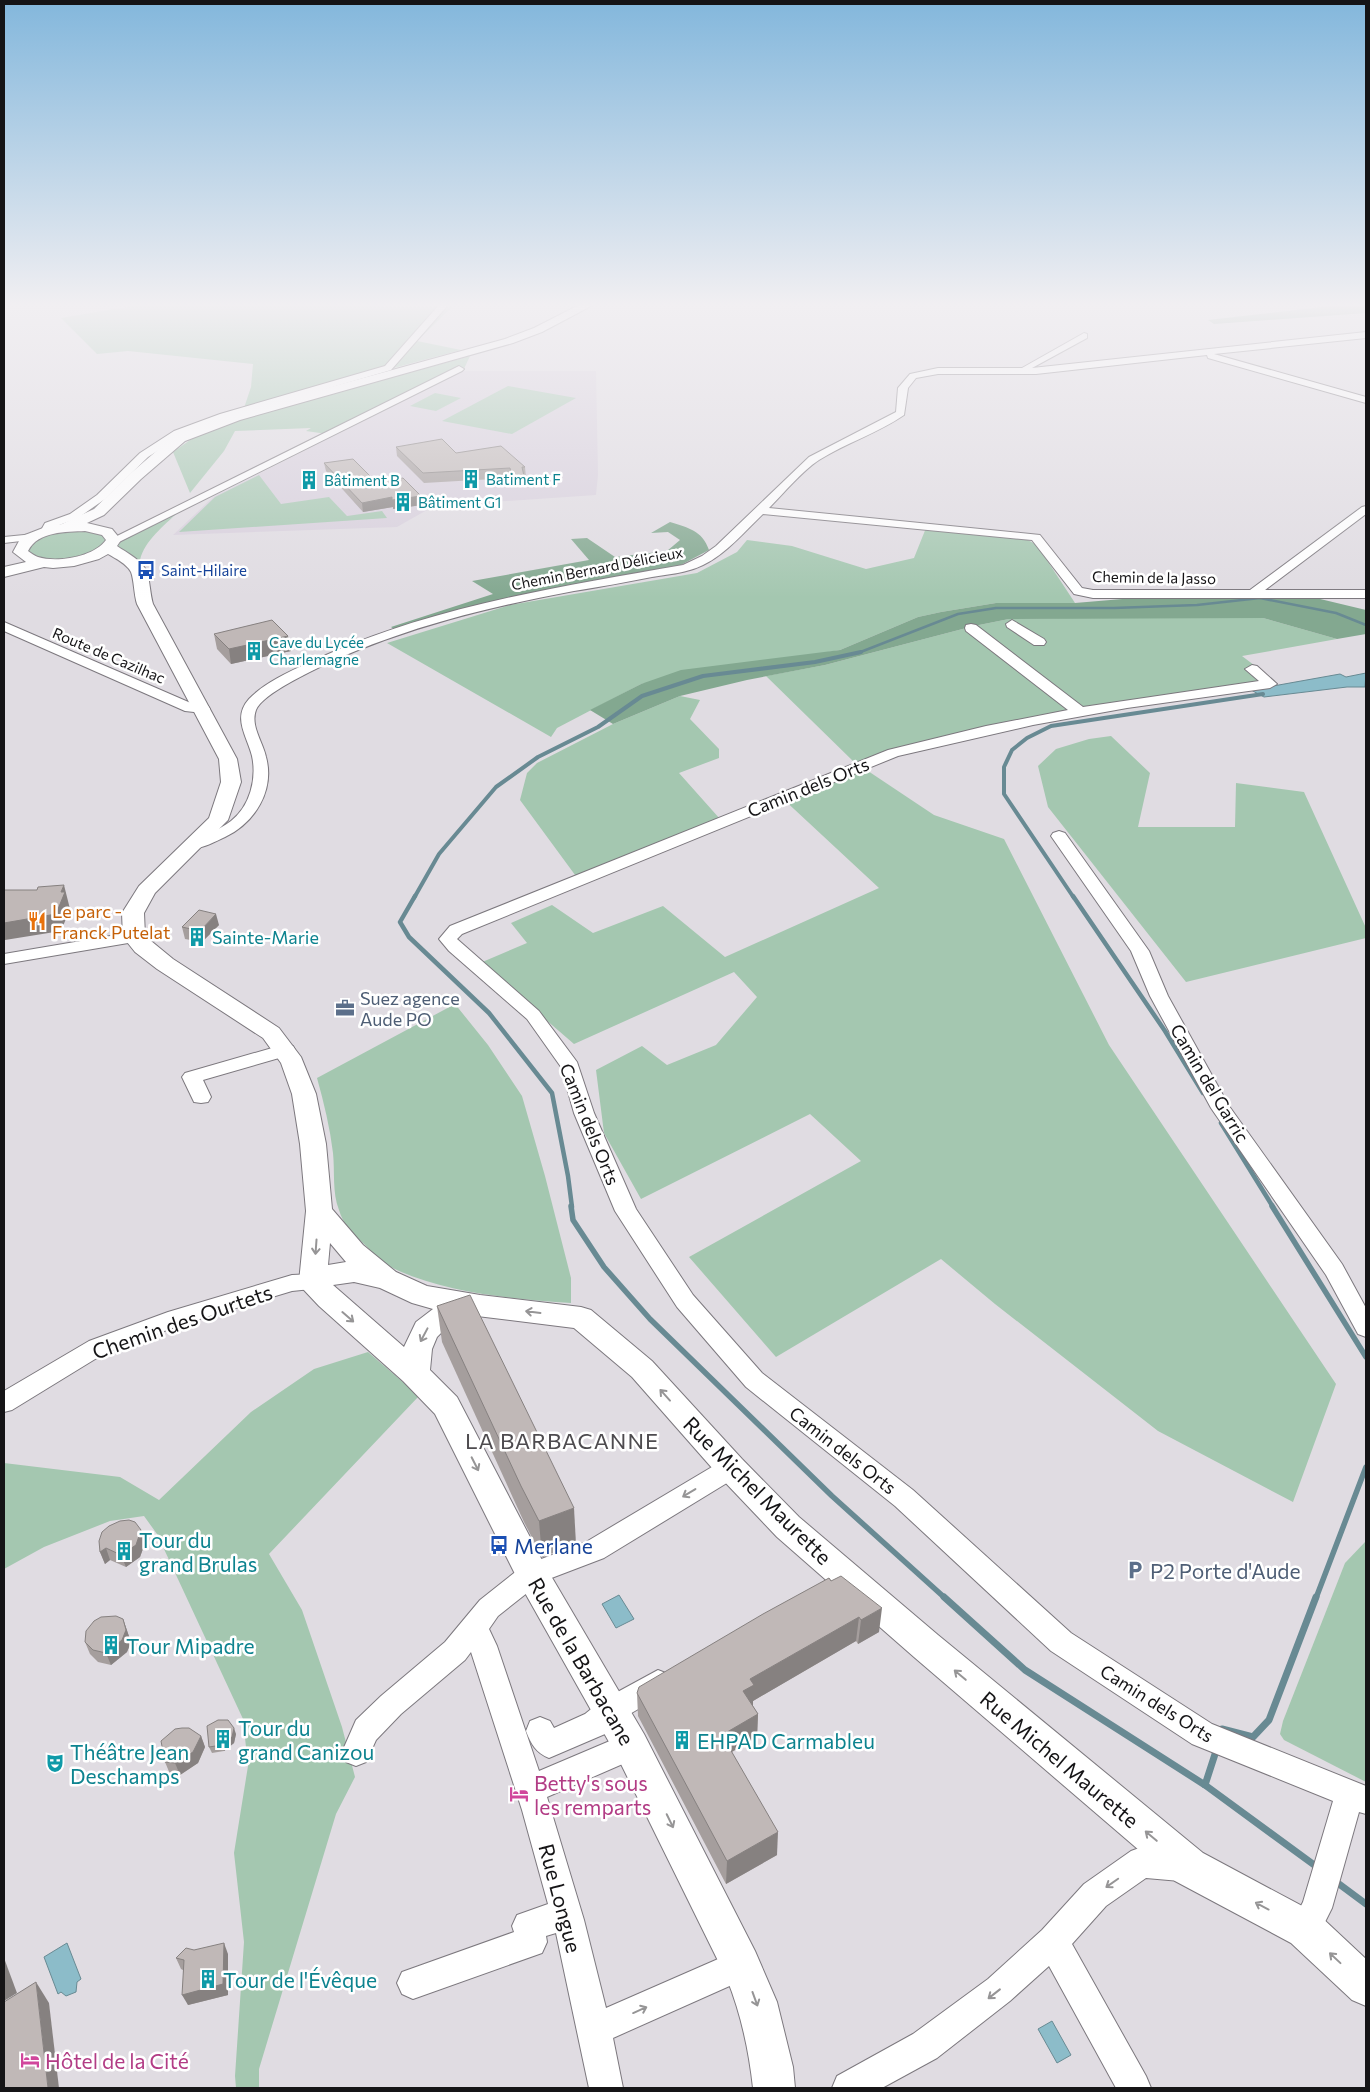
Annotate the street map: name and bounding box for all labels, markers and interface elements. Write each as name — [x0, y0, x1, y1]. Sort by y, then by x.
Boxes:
building icon: Batiment F — [460, 468, 482, 490]
building icon: Bâtiment B — [298, 469, 320, 491]
place label: Batiment F — [486, 470, 561, 488]
place label: Bâtiment B — [324, 471, 400, 489]
building icon: Bâtiment G1 — [392, 491, 414, 513]
place label: Bâtiment G1 — [418, 493, 502, 511]
street label: Chemin Bernard Délicieux — [510, 542, 684, 593]
bus stop icon: Saint-Hilaire — [135, 559, 157, 581]
place label: Saint-Hilaire — [161, 561, 247, 579]
street label: Chemin de la Jasso — [1092, 567, 1216, 587]
street label: Route de Cazilhac — [50, 623, 168, 687]
place label: Cave du Lycée Charlemagne — [269, 633, 364, 668]
building icon: Cave du Lycée Charlemagne — [243, 640, 265, 662]
street label: Camin dels Orts — [744, 753, 872, 821]
place label: Le parc - Franck Putelat — [52, 900, 170, 943]
restaurant icon: Le parc - Franck Putelat — [26, 910, 48, 932]
building icon: Sainte-Marie — [186, 926, 208, 948]
place label: Sainte-Marie — [212, 926, 319, 948]
place label: Suez agence Aude PO — [360, 987, 460, 1030]
office icon: Suez agence Aude PO — [334, 997, 356, 1019]
street label: Camin del Garric — [1166, 1020, 1254, 1146]
street label: Camin dels Orts — [556, 1060, 624, 1188]
one-way arrow — [311, 1239, 320, 1255]
street label: Chemin des Ourtets — [89, 1278, 275, 1364]
one-way arrow — [525, 1307, 541, 1317]
one-way arrow — [341, 1311, 354, 1322]
one-way arrow — [419, 1327, 428, 1342]
one-way arrow — [659, 1388, 671, 1401]
street label: Camin dels Orts — [785, 1401, 901, 1499]
street label: Rue Michel Maurette — [679, 1411, 837, 1569]
district label: LA BARBACANNE — [465, 1427, 659, 1454]
one-way arrow — [471, 1456, 480, 1471]
one-way arrow — [683, 1489, 697, 1499]
place label: Tour du grand Brulas — [139, 1527, 257, 1576]
place label: Merlane — [514, 1533, 593, 1558]
bus stop icon: Merlane — [488, 1534, 510, 1556]
building icon: Tour du grand Brulas — [113, 1540, 135, 1562]
place label: P2 Porte d'Aude — [1150, 1558, 1301, 1583]
parking icon: P2 Porte d'Aude — [1124, 1559, 1146, 1581]
street label: Rue de la Barbacane — [524, 1573, 640, 1749]
place label: Tour Mipadre — [126, 1633, 255, 1658]
building icon: Tour Mipadre — [100, 1634, 122, 1656]
street label: Camin dels Orts — [1096, 1659, 1218, 1747]
one-way arrow — [954, 1669, 967, 1681]
street label: Rue Michel Maurette — [976, 1686, 1144, 1832]
place label: Tour du grand Canizou — [238, 1715, 374, 1764]
building icon: Tour du grand Canizou — [212, 1728, 234, 1750]
place label: EHPAD Carmableu — [697, 1728, 875, 1753]
building icon: EHPAD Carmableu — [671, 1729, 693, 1751]
place label: Théâtre Jean Deschamps — [70, 1739, 189, 1788]
theatre icon: Théâtre Jean Deschamps — [44, 1752, 66, 1774]
place label: Betty's sous les remparts — [534, 1770, 651, 1819]
hotel icon: Betty's sous les remparts — [508, 1783, 530, 1805]
one-way arrow — [665, 1814, 675, 1829]
one-way arrow — [1145, 1830, 1158, 1842]
street label: Rue Longue — [534, 1841, 588, 1955]
one-way arrow — [1105, 1878, 1119, 1888]
one-way arrow — [1255, 1901, 1269, 1911]
one-way arrow — [1329, 1952, 1342, 1964]
place label: Tour de l'Évêque — [223, 1967, 377, 1992]
building icon: Tour de l'Évêque — [197, 1968, 219, 1990]
one-way arrow — [988, 1988, 1001, 1999]
one-way arrow — [751, 1991, 760, 2006]
one-way arrow — [632, 2004, 647, 2014]
place label: Hôtel de la Cité — [45, 2048, 189, 2073]
hotel icon: Hôtel de la Cité — [19, 2049, 41, 2071]

